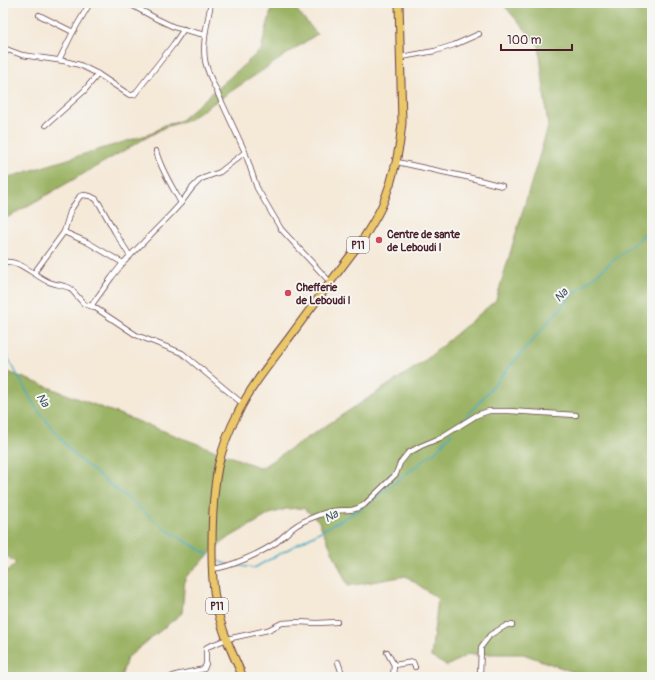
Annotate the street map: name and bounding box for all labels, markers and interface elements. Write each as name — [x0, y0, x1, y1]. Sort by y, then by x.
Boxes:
scale bar — [501, 26, 572, 52]
text: 100 m — [507, 33, 542, 48]
place label: Centre de sante de Leboudi I — [387, 228, 461, 254]
marker: Centre de sante de Leboudi I — [374, 235, 384, 245]
road number: P11 — [347, 237, 369, 253]
place label: Chefferie de Leboudi I — [296, 281, 351, 307]
water label: Na — [551, 284, 572, 305]
marker: Chefferie de Leboudi I — [283, 288, 293, 298]
water label: Na — [33, 390, 53, 411]
water label: Na — [322, 506, 342, 526]
road number: P11 — [206, 598, 228, 614]

